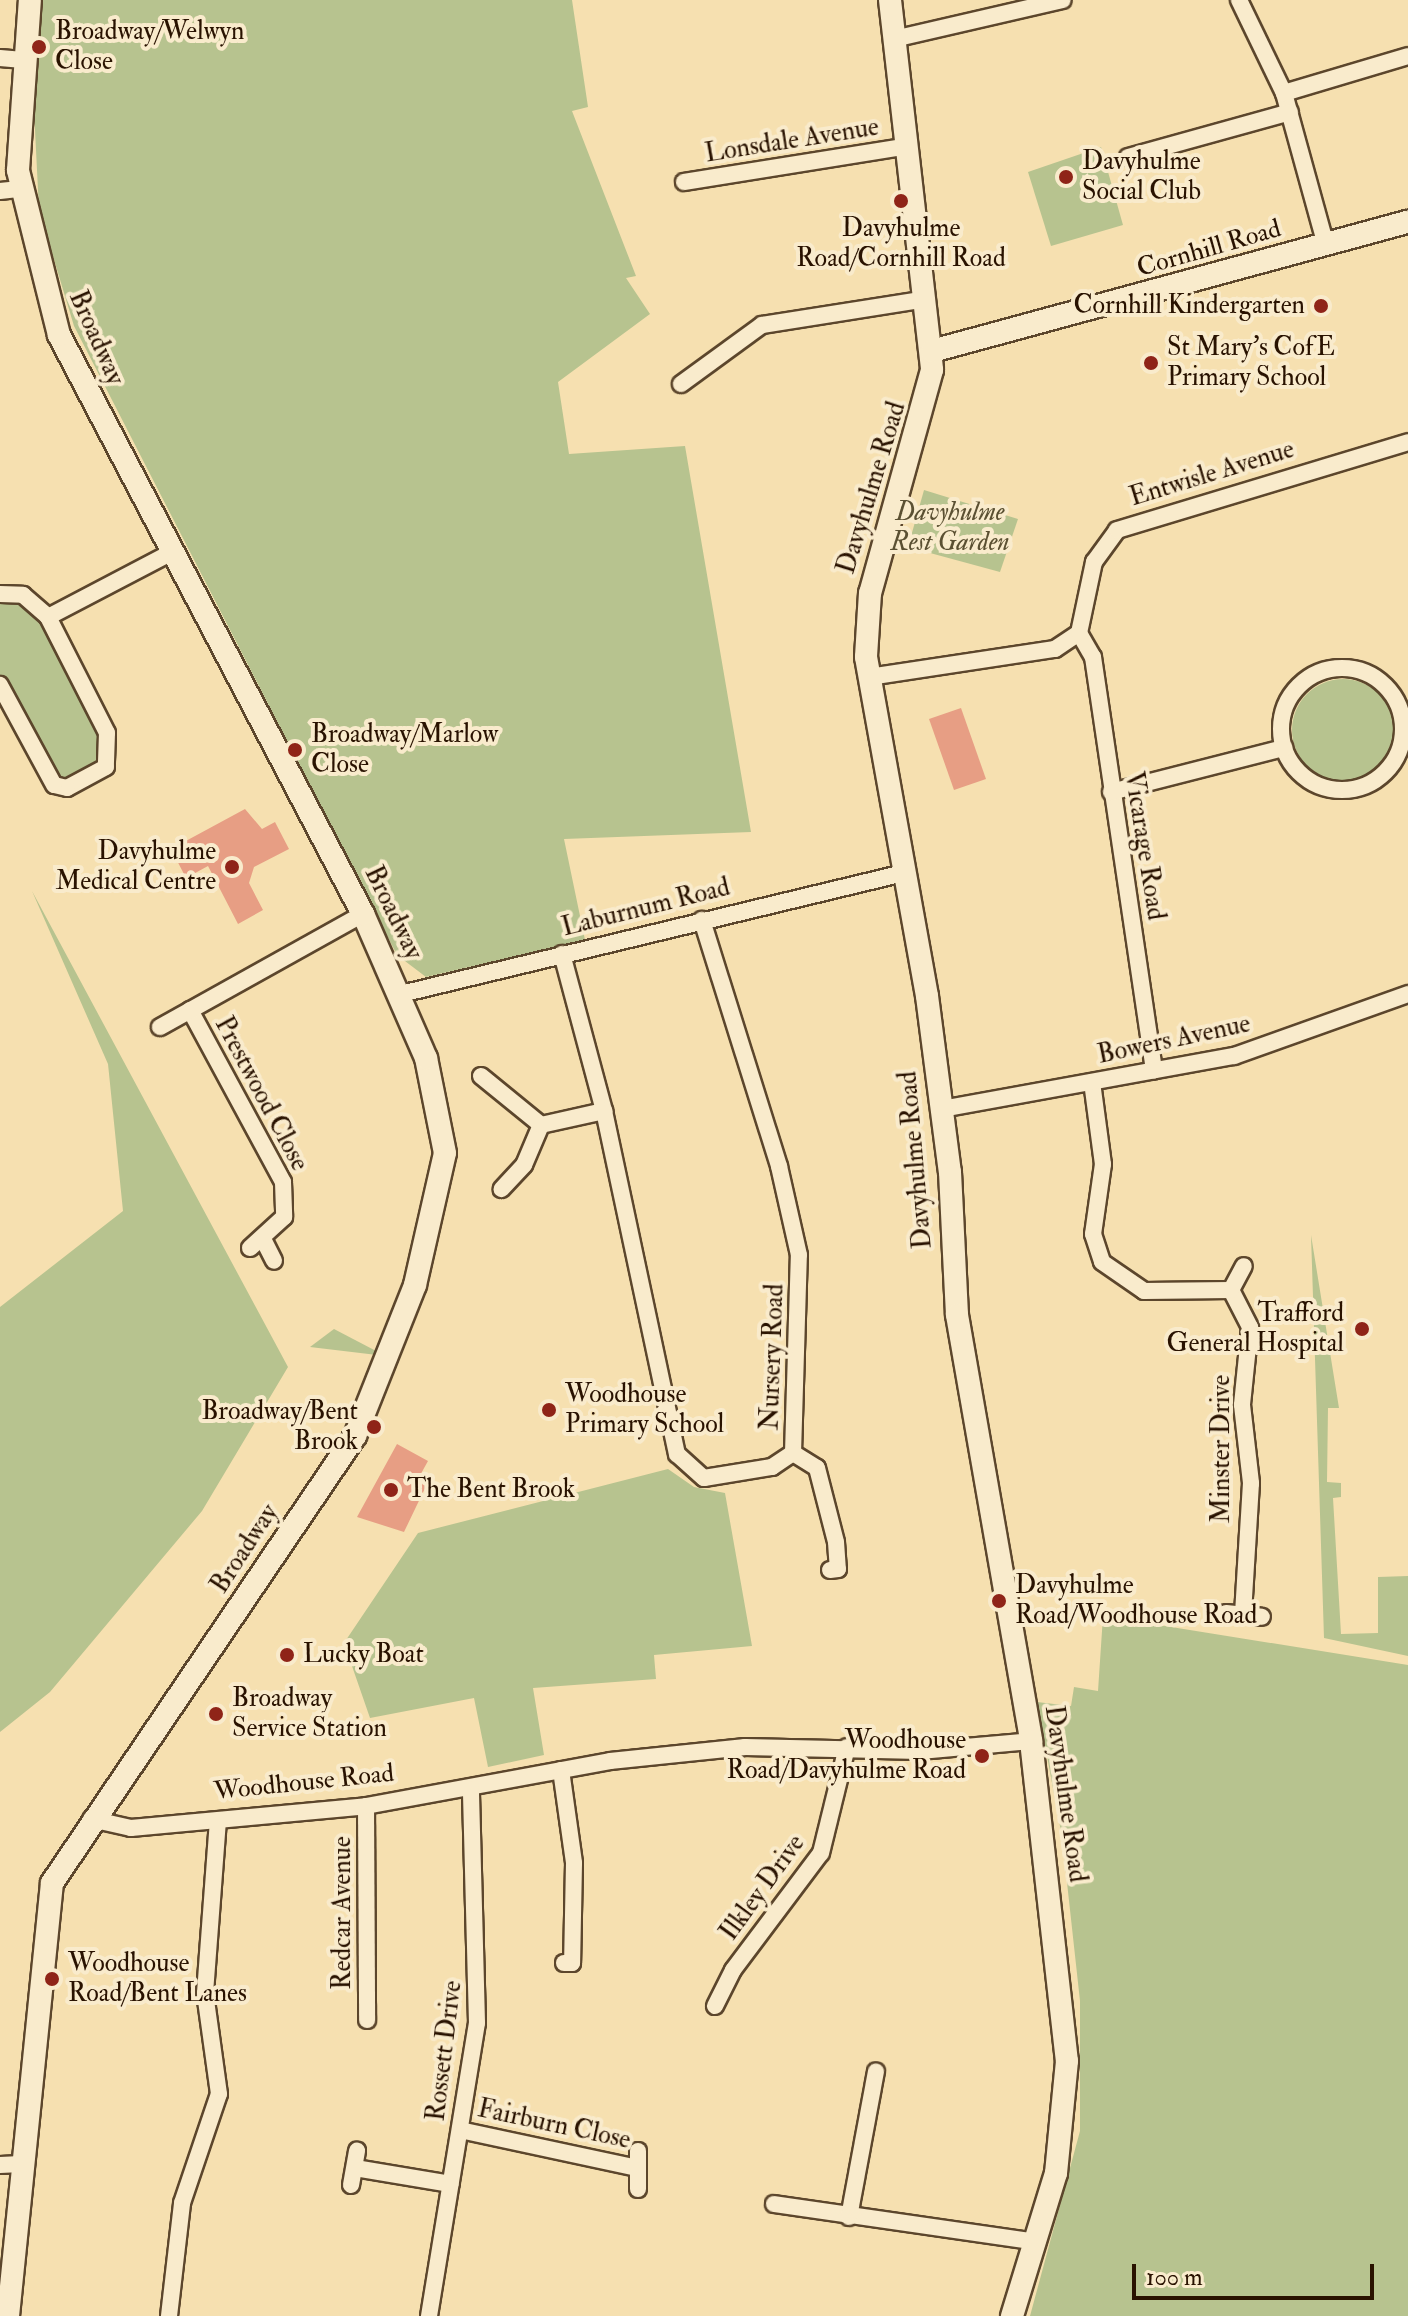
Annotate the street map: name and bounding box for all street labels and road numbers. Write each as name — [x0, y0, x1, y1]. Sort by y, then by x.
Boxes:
street label: Lonsdale Avenue — [703, 112, 881, 170]
street label: Cornhill Road — [1133, 214, 1285, 284]
street label: Broadway — [61, 286, 131, 390]
street label: Davyhulme Road — [831, 398, 913, 578]
street label: Entwisle Avenue — [1126, 434, 1298, 514]
street label: Vicarage Road — [1117, 769, 1171, 923]
street label: Broadway — [357, 861, 429, 965]
street label: Laburnum Road — [559, 872, 733, 944]
street label: Bowers Avenue — [1095, 1009, 1253, 1071]
street label: Prestwood Close — [207, 1012, 315, 1176]
street label: Davyhulme Road — [893, 1070, 939, 1250]
street label: Nursery Road — [755, 1283, 791, 1431]
street label: Minster Drive — [1206, 1375, 1238, 1523]
street label: Broadway — [205, 1498, 285, 1600]
street label: Davyhulme Road — [1037, 1704, 1093, 1884]
street label: Woodhouse Road — [212, 1758, 396, 1808]
street label: Ilkley Drive — [714, 1829, 812, 1947]
street label: Redcar Avenue — [327, 1836, 359, 1990]
street label: Rossett Drive — [421, 1979, 469, 2123]
street label: Fairburn Close — [475, 2094, 633, 2156]

